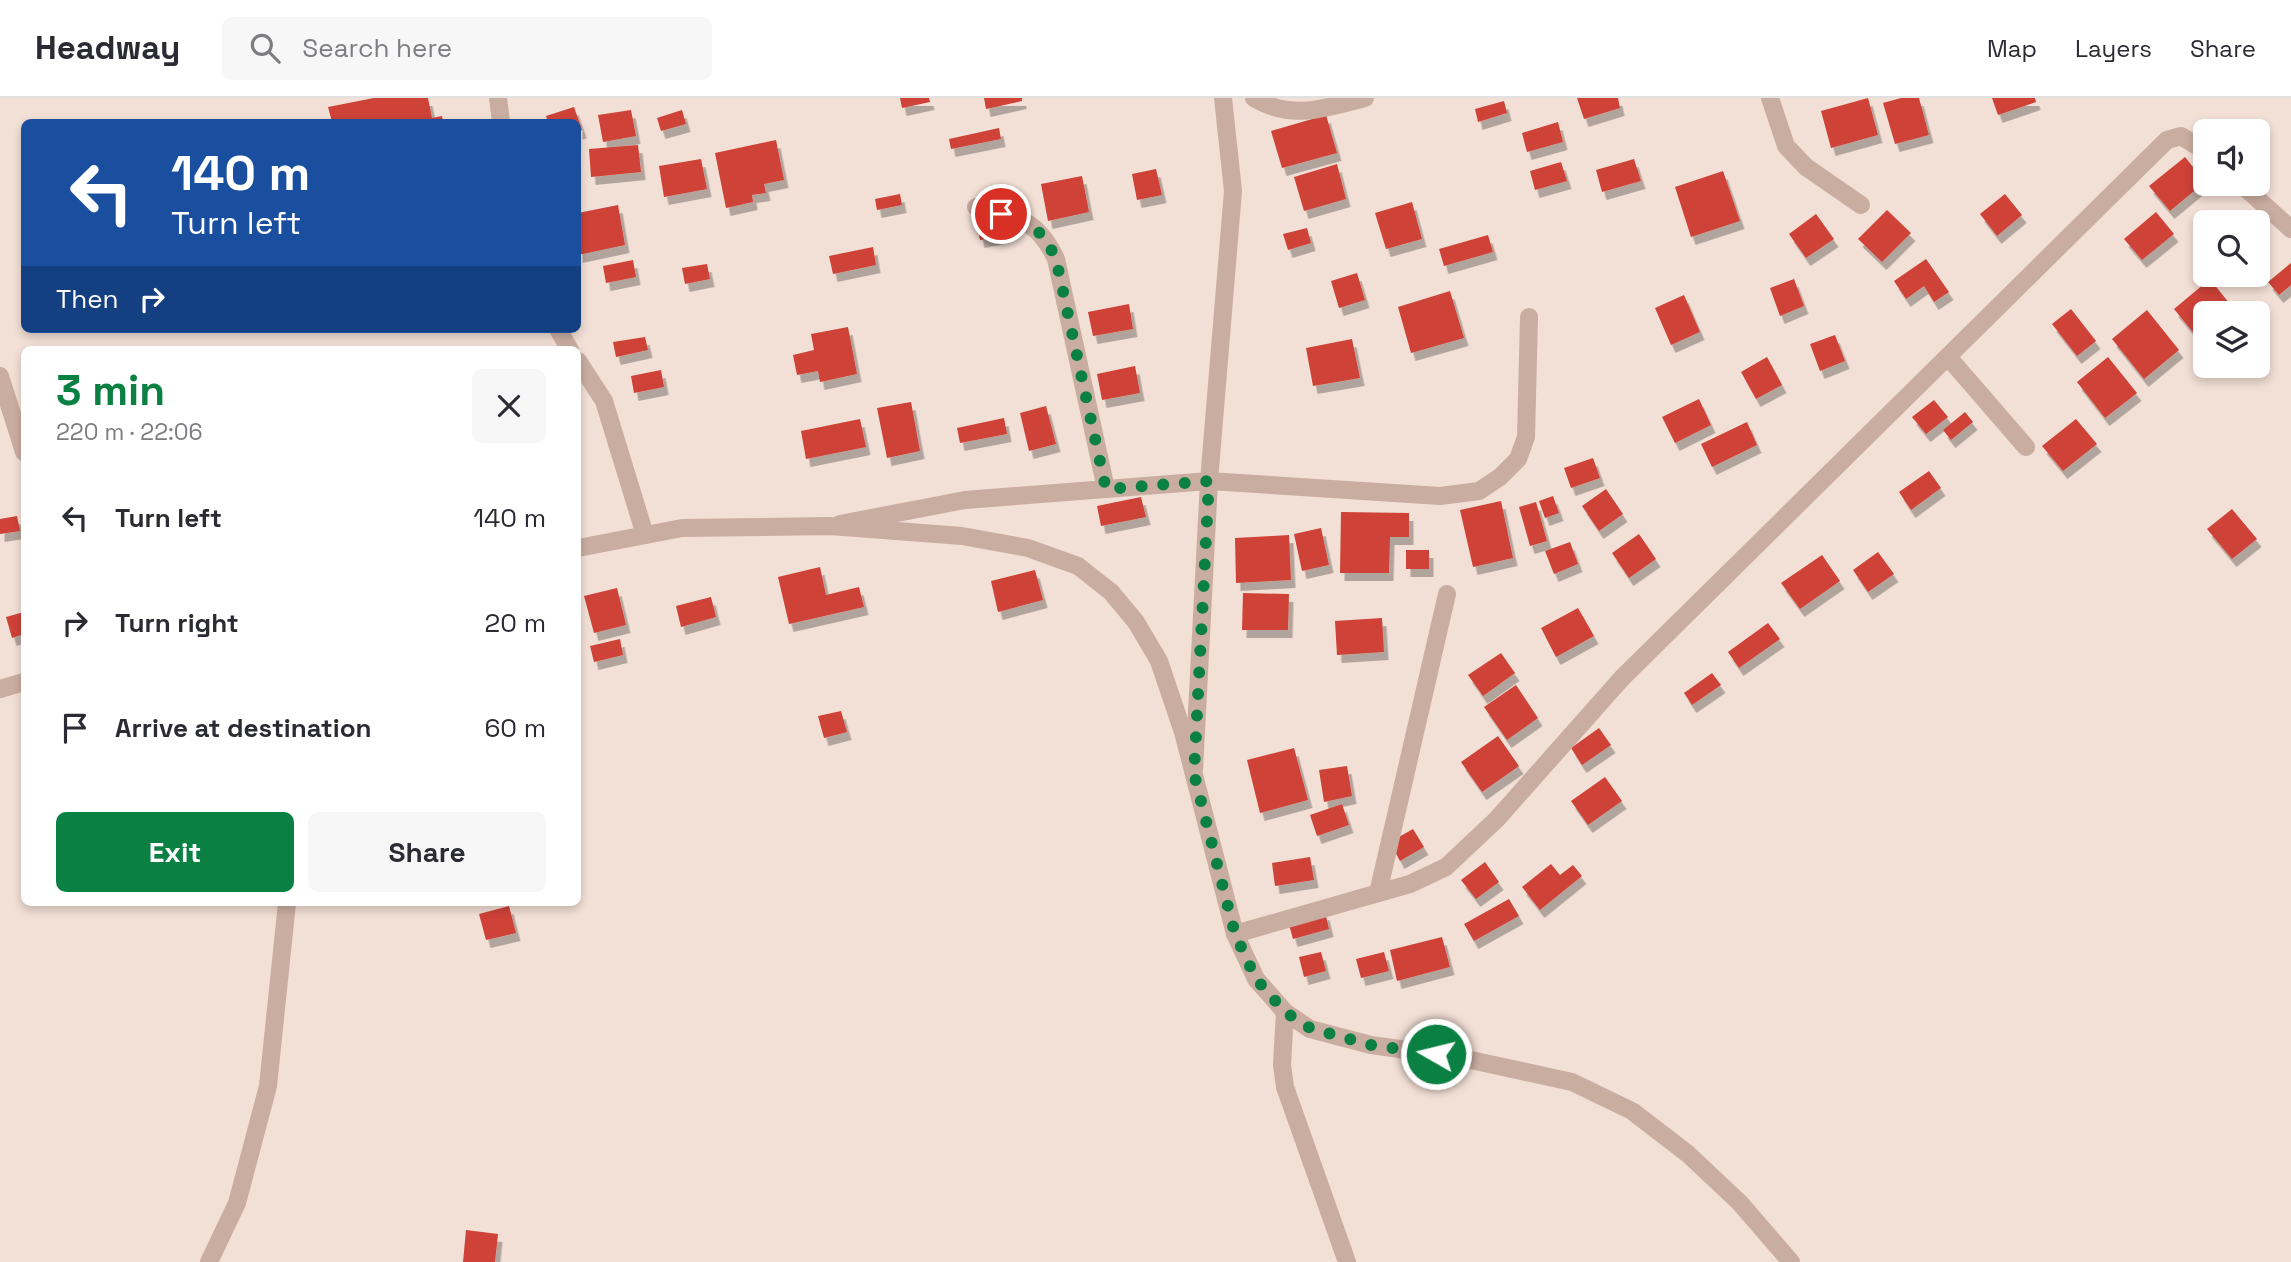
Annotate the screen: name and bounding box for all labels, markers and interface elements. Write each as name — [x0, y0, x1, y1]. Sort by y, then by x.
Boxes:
search box — [222, 17, 712, 80]
text: Headway — [35, 27, 180, 69]
icon: search — [246, 29, 284, 67]
text: Search here — [302, 31, 452, 65]
text: Map — [1987, 33, 2037, 64]
text: Layers — [2075, 33, 2152, 64]
text: Share — [2190, 33, 2256, 64]
map controls — [2193, 119, 2270, 378]
button: sound — [2193, 119, 2270, 196]
text: 140 m — [171, 142, 310, 204]
icon: left — [56, 147, 147, 238]
pin — [971, 184, 1031, 244]
icon: arrive — [982, 195, 1020, 233]
text: Turn left — [171, 203, 301, 243]
button: search — [2193, 210, 2270, 287]
icon: right — [133, 280, 171, 318]
text: Then — [56, 282, 119, 316]
button: layers — [2193, 301, 2270, 378]
text: 3 min — [56, 364, 165, 417]
button: close — [472, 369, 546, 443]
text: 220 m · 22:06 — [56, 417, 203, 447]
icon: left — [56, 499, 94, 537]
text: Turn left — [115, 501, 222, 535]
text: 140 m — [473, 501, 546, 535]
icon: right — [56, 604, 94, 642]
text: Turn right — [115, 606, 239, 640]
text: 20 m — [485, 606, 546, 640]
icon: arrive — [56, 709, 94, 747]
text: Arrive at destination — [115, 711, 372, 745]
text: 60 m — [484, 711, 546, 745]
button: Exit — [56, 812, 294, 892]
button: Share — [308, 812, 546, 892]
position arrow — [1399, 1017, 1473, 1091]

